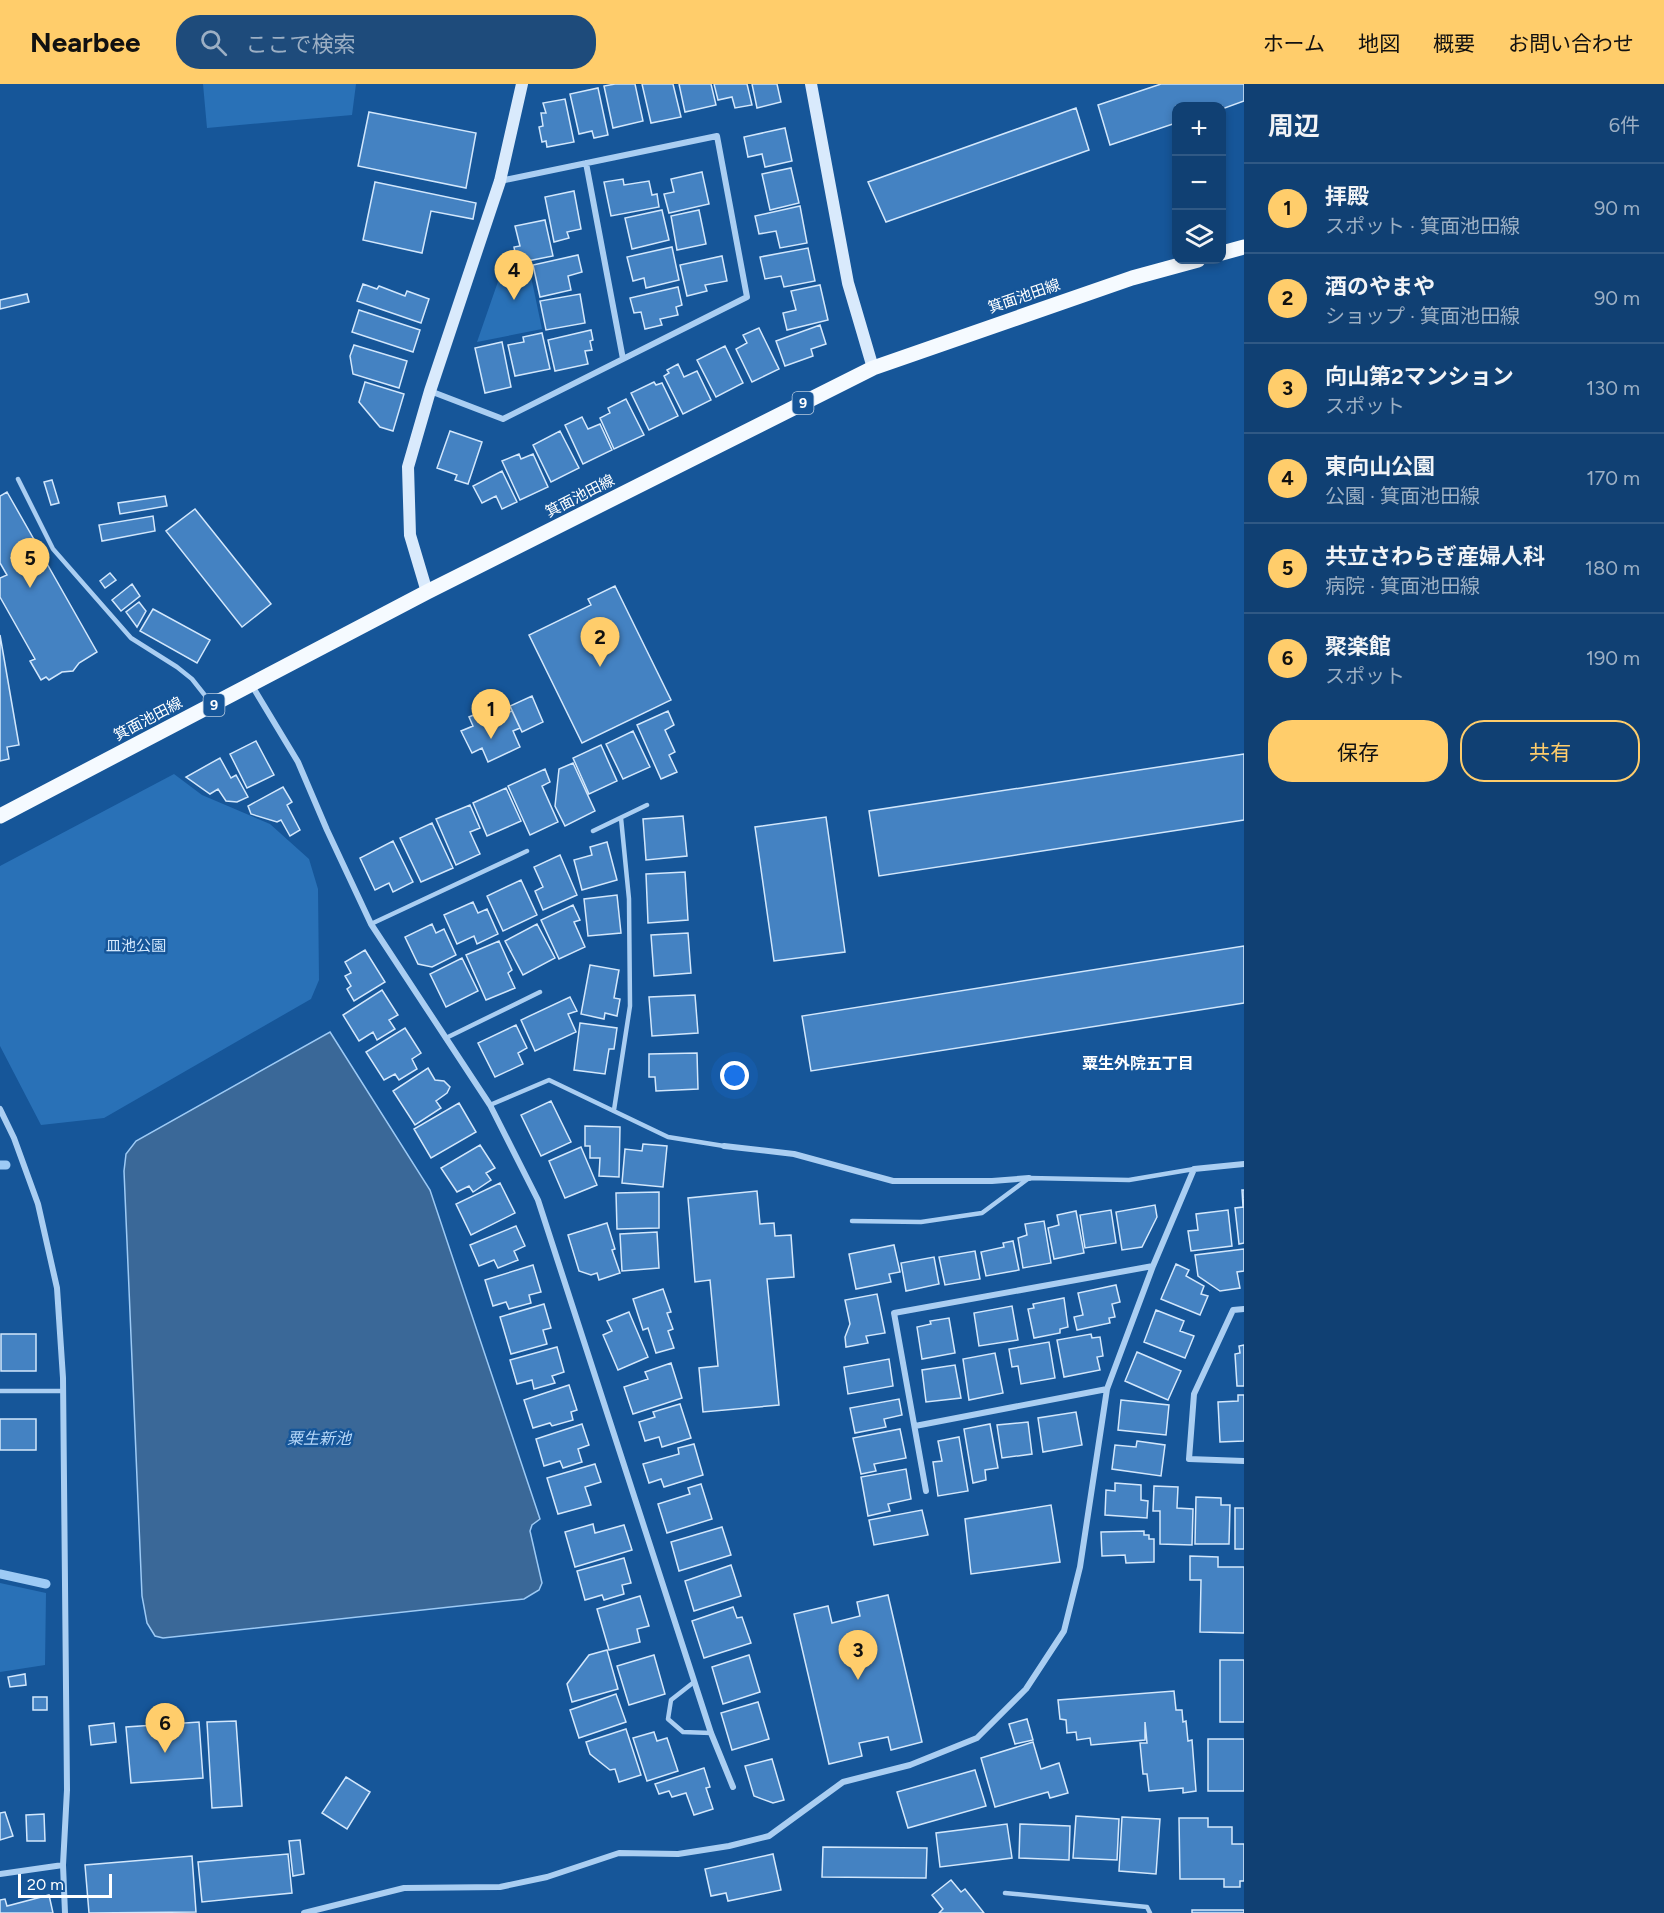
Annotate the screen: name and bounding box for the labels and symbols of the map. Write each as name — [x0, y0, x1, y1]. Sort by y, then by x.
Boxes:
pin: 4 — [494, 250, 534, 300]
street label: 箕面池田線 — [986, 275, 1062, 317]
road number: 9 — [792, 392, 814, 414]
street label: 箕面池田線 — [542, 471, 618, 521]
pin: 5 — [10, 538, 50, 588]
pin: 2 — [580, 618, 620, 667]
pin: 1 — [472, 690, 510, 739]
street label: 箕面池田線 — [111, 693, 185, 745]
road number: 9 — [204, 694, 224, 716]
park label: 皿池公園 — [106, 937, 166, 955]
district label: 粟生外院五丁目 — [1082, 1054, 1194, 1073]
your location — [720, 1061, 749, 1090]
water label: 粟生新池 — [287, 1429, 353, 1448]
pin: 3 — [838, 1630, 878, 1680]
pin: 6 — [146, 1704, 184, 1753]
scale bar — [18, 1871, 112, 1898]

